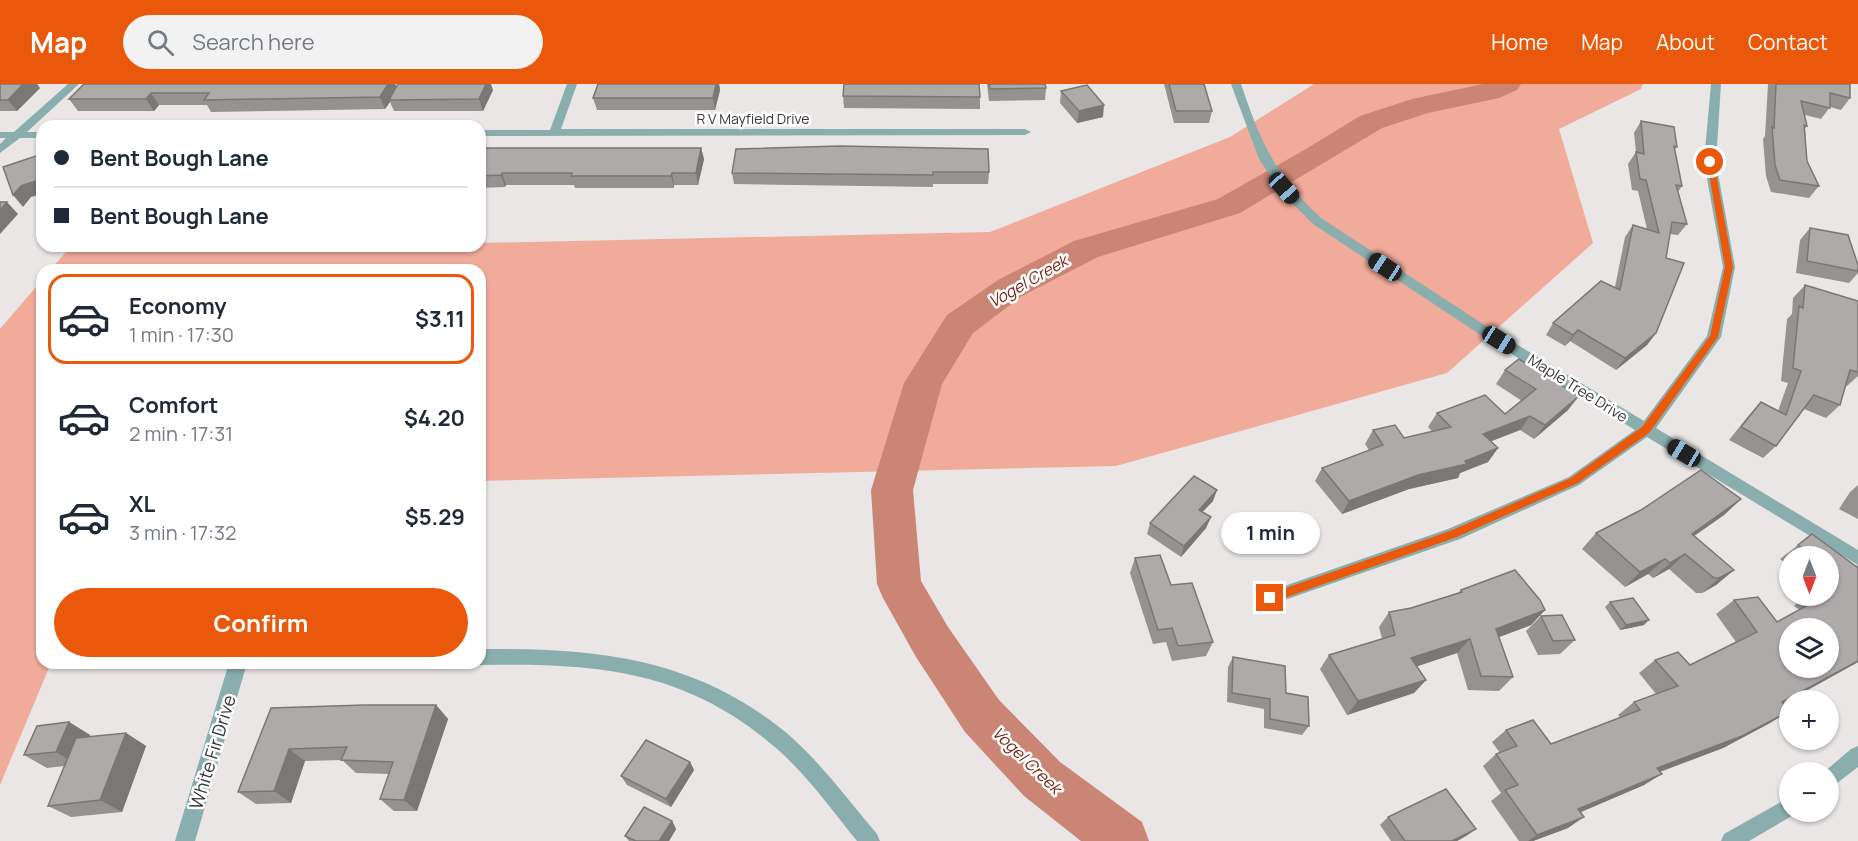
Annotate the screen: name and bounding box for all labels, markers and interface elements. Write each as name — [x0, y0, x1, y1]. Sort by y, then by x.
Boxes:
search box — [123, 15, 543, 69]
text: Map — [30, 23, 87, 61]
icon: search — [144, 26, 177, 59]
text: Search here — [192, 27, 315, 57]
text: Home — [1491, 28, 1548, 56]
text: Map — [1581, 28, 1623, 56]
text: About — [1656, 28, 1715, 56]
text: Contact — [1748, 28, 1828, 56]
street label: R V Mayfield Drive — [696, 109, 810, 128]
text: Bent Bough Lane — [90, 143, 269, 173]
route start — [1696, 148, 1723, 175]
car — [1265, 169, 1303, 207]
text: Bent Bough Lane — [90, 201, 269, 231]
water label: Vogel Creek — [985, 249, 1073, 312]
car — [1365, 250, 1405, 284]
text: Economy — [129, 291, 227, 321]
icon: car — [57, 292, 111, 346]
text: $3.11 — [415, 304, 465, 334]
text: 1 min · 17:30 — [129, 321, 234, 348]
car — [1479, 323, 1519, 357]
street label: Maple Tree Drive — [1524, 349, 1632, 427]
text: Comfort — [129, 390, 218, 420]
icon: car — [57, 391, 111, 445]
text: $4.20 — [404, 403, 465, 433]
text: 2 min · 17:31 — [129, 420, 233, 447]
car — [1664, 436, 1704, 470]
text: XL — [129, 489, 155, 519]
icon: car — [57, 490, 111, 544]
text: $5.29 — [405, 502, 465, 532]
callout: 1 min — [1220, 511, 1320, 553]
text: 3 min · 17:32 — [129, 519, 236, 546]
text: 1 min — [1246, 519, 1295, 546]
north arrow — [1779, 546, 1839, 606]
map controls — [1779, 546, 1839, 822]
route end — [1256, 584, 1283, 611]
button: Confirm — [54, 588, 468, 657]
button: layers — [1779, 618, 1839, 678]
button: + — [1779, 690, 1839, 750]
street label: White Fir Drive — [183, 692, 241, 812]
water label: Vogel Creek — [988, 722, 1068, 800]
button: − — [1779, 762, 1839, 822]

